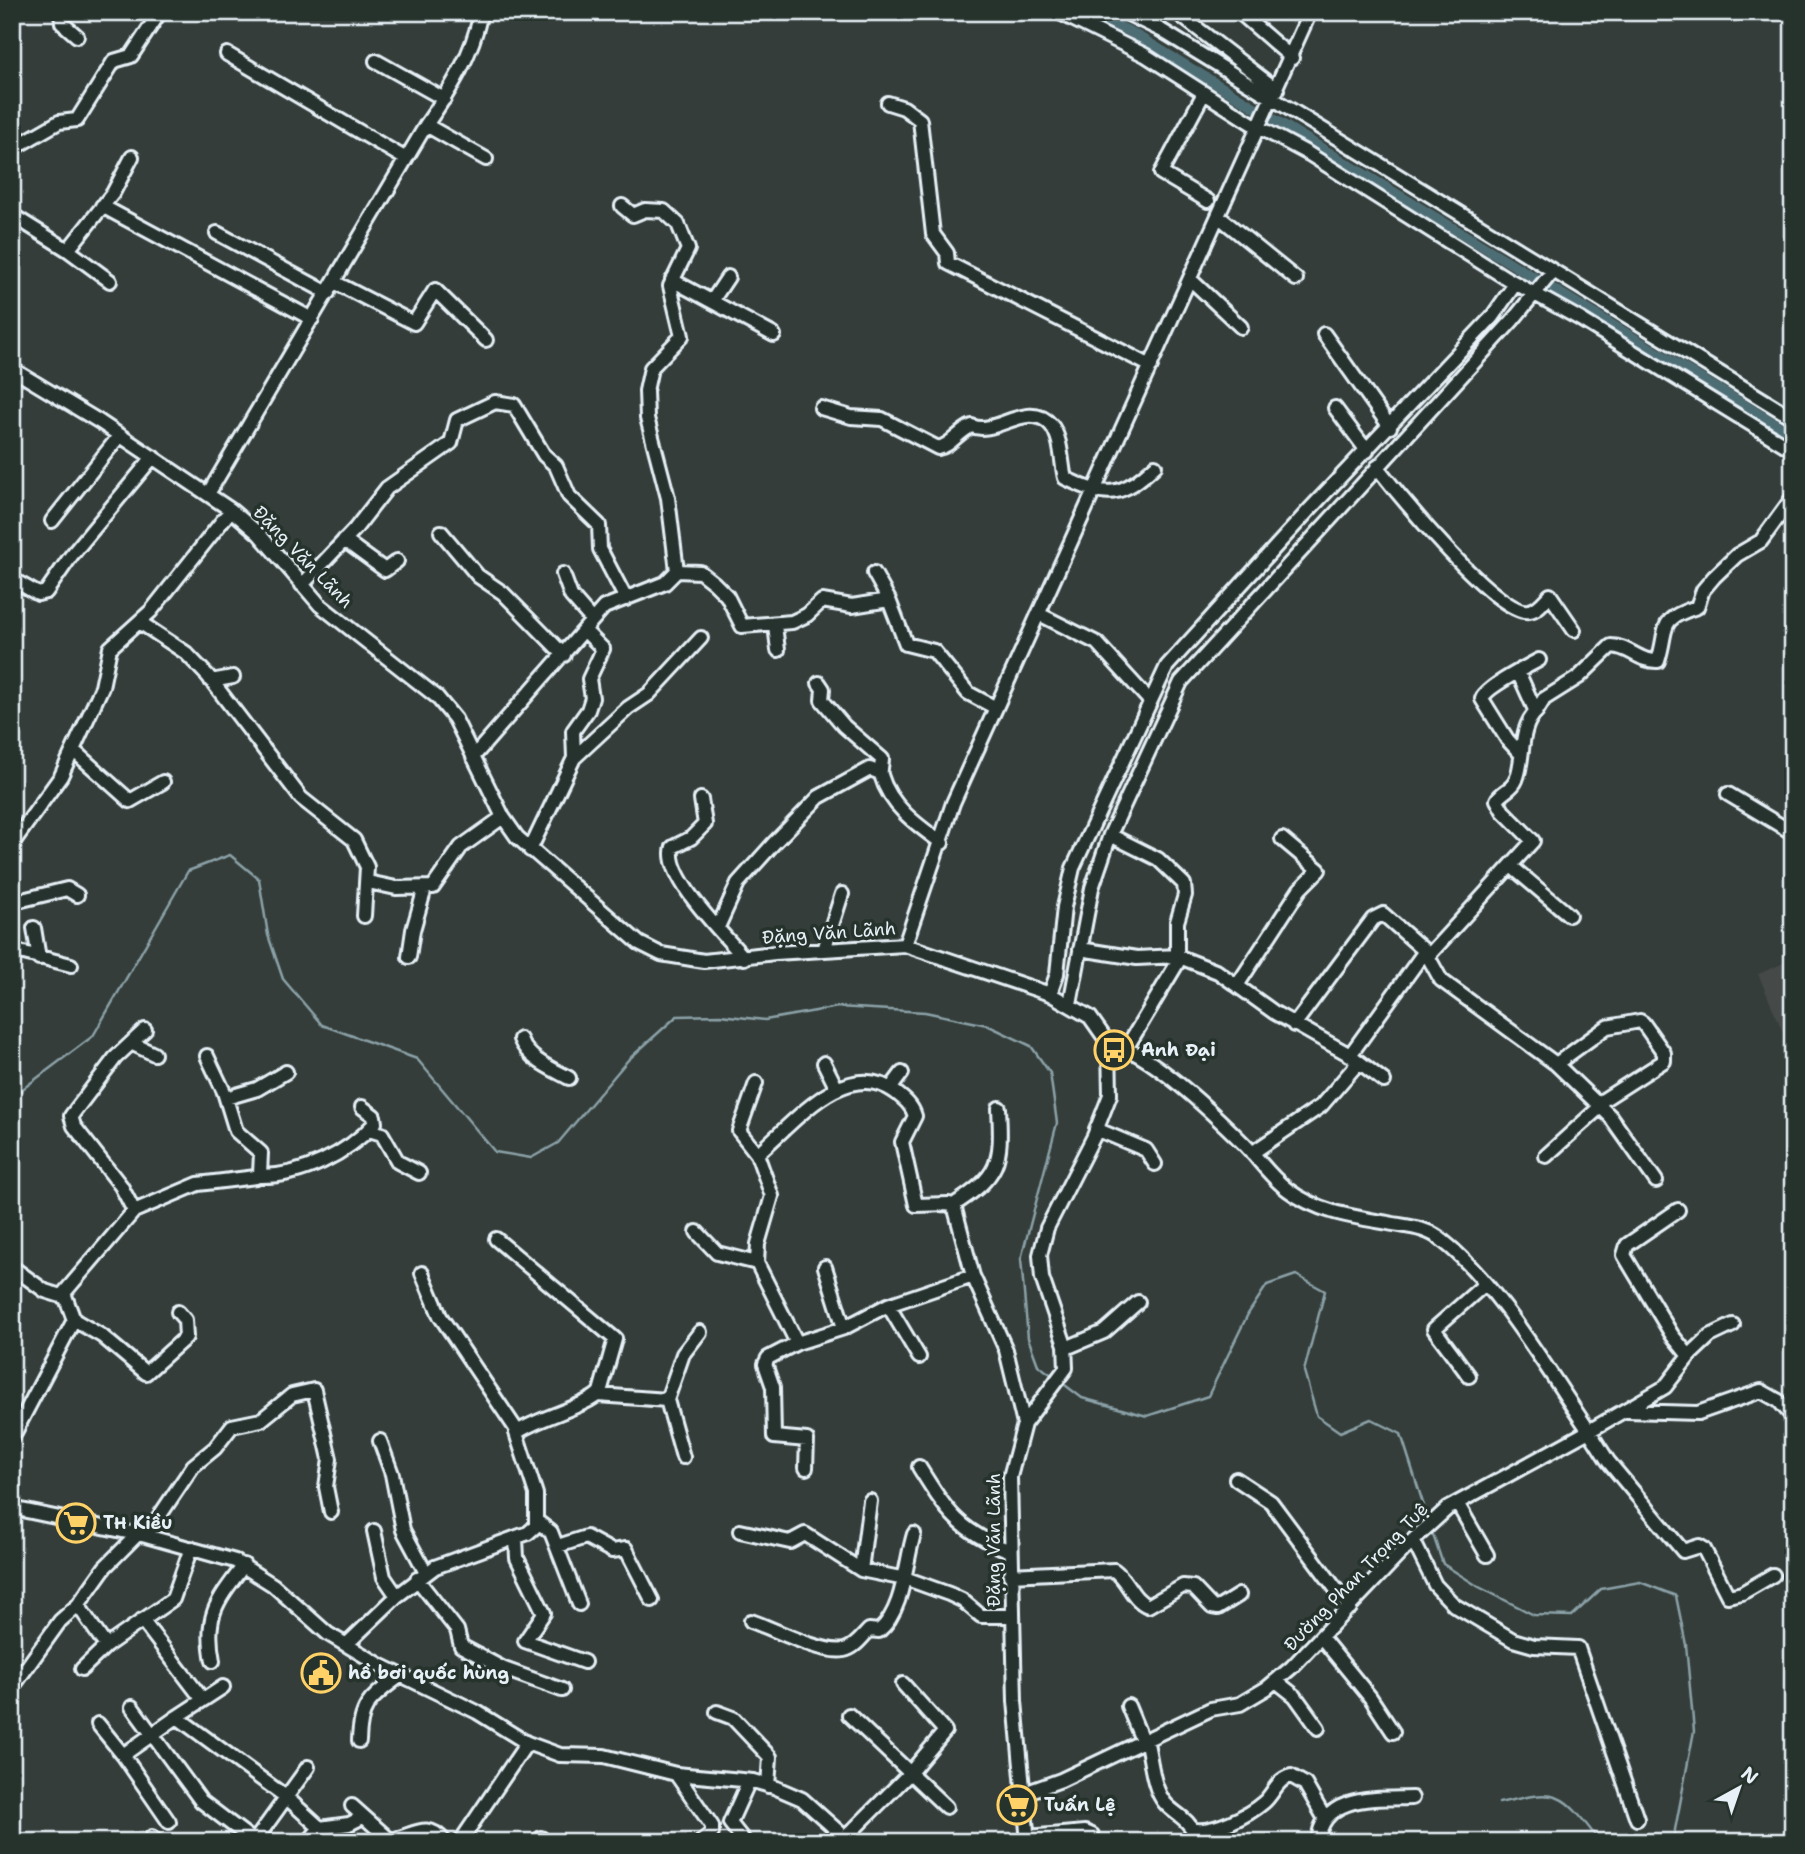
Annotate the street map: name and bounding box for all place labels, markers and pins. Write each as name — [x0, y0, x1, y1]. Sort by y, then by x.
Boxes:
bus stop icon: Anh Đại — [1093, 1029, 1135, 1071]
place label: Anh Đại — [1141, 1038, 1216, 1062]
supermarket icon: TH Kiều — [55, 1502, 97, 1544]
place label: TH Kiều — [103, 1511, 173, 1535]
public building icon: hồ bơi quốc hùng — [300, 1652, 342, 1694]
place label: hồ bơi quốc hùng — [348, 1661, 509, 1685]
supermarket icon: Tuấn Lệ — [996, 1784, 1038, 1826]
place label: Tuấn Lệ — [1044, 1793, 1116, 1817]

